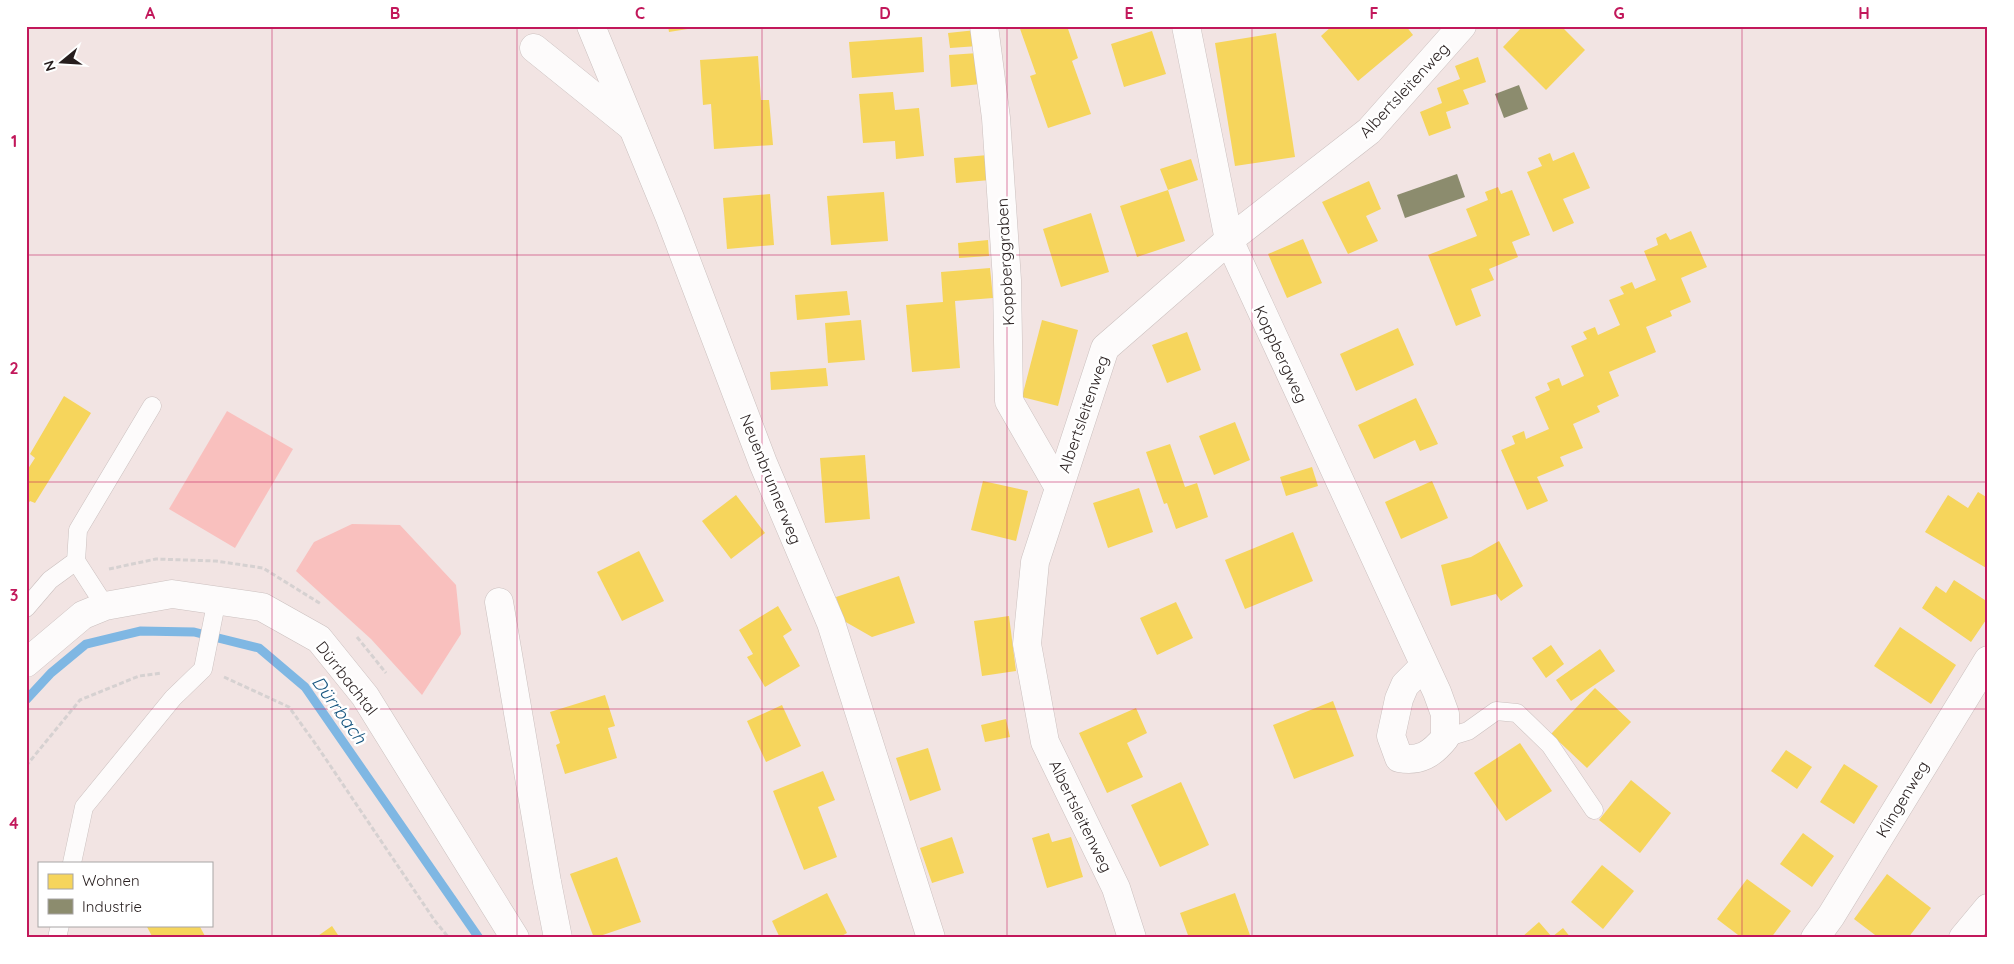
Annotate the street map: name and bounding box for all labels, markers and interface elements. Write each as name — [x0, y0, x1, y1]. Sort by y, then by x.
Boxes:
text: A — [145, 3, 156, 23]
text: B — [390, 3, 400, 23]
text: C — [635, 3, 645, 23]
text: D — [879, 3, 891, 23]
text: E — [1124, 3, 1134, 23]
text: F — [1370, 3, 1379, 23]
text: G — [1613, 3, 1625, 23]
text: H — [1858, 3, 1870, 23]
north arrow — [38, 38, 88, 88]
street label: Albertsleitenweg — [1355, 38, 1453, 142]
text: N — [39, 58, 60, 74]
text: 1 — [11, 131, 17, 151]
street label: Koppberggraben — [992, 198, 1018, 326]
street label: Koppbergweg — [1250, 302, 1312, 406]
street label: Albertsleitenweg — [1054, 353, 1112, 475]
text: 2 — [9, 358, 19, 378]
street label: Neuenbrunnerweg — [736, 411, 806, 547]
text: 3 — [10, 585, 18, 605]
street label: Dürrbachtal — [312, 637, 382, 719]
water label: Dürrbach — [307, 672, 371, 748]
street label: Albertsleitenweg — [1045, 756, 1117, 876]
street label: Klingenweg — [1871, 757, 1933, 841]
text: 4 — [9, 813, 19, 833]
legend — [38, 862, 212, 926]
text: Wohnen — [82, 871, 140, 890]
text: Industrie — [82, 897, 142, 916]

